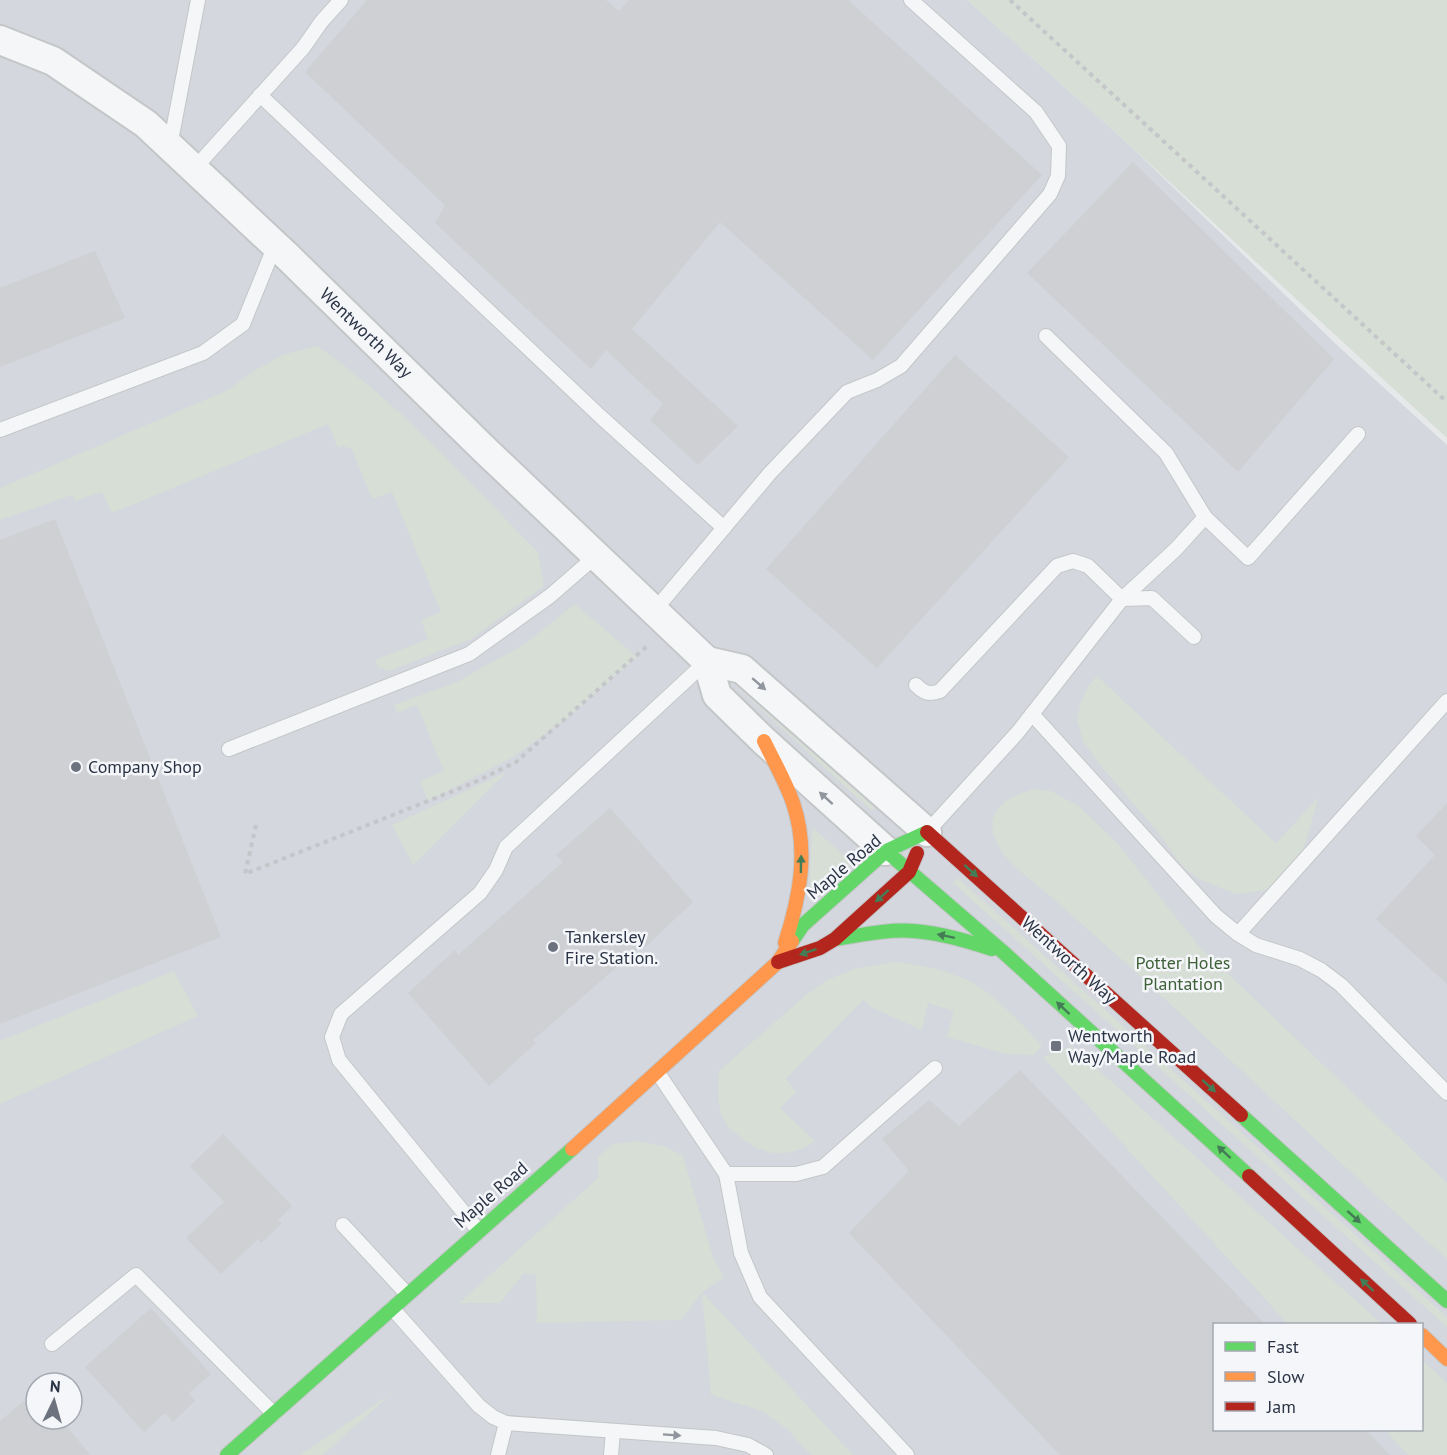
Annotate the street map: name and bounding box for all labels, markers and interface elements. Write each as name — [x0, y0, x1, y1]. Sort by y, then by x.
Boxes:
street label: Wentworth Way — [315, 283, 418, 383]
one-way arrow — [751, 677, 766, 690]
place label: Company Shop — [88, 755, 202, 778]
marker: Company Shop — [69, 760, 83, 774]
one-way arrow — [819, 791, 834, 805]
street label: Maple Road — [802, 829, 886, 904]
one-way arrow — [796, 855, 806, 874]
one-way arrow — [963, 864, 978, 877]
one-way arrow — [875, 889, 890, 903]
street label: Wentworth Way — [1017, 911, 1122, 1009]
place label: Tankersley Fire Station. — [565, 925, 658, 969]
one-way arrow — [936, 931, 955, 940]
marker: Tankersley Fire Station. — [546, 940, 560, 954]
one-way arrow — [799, 948, 817, 957]
park label: Potter Holes Plantation — [1136, 951, 1230, 995]
one-way arrow — [1056, 1001, 1071, 1015]
place label: Wentworth Way/Maple Road — [1068, 1024, 1196, 1068]
marker: Wentworth Way/Maple Road — [1049, 1039, 1063, 1053]
one-way arrow — [1201, 1079, 1216, 1092]
one-way arrow — [1217, 1146, 1231, 1160]
street label: Maple Road — [449, 1156, 532, 1233]
one-way arrow — [1346, 1210, 1361, 1224]
one-way arrow — [1360, 1279, 1375, 1292]
legend — [1213, 1323, 1423, 1431]
text: Fast — [1267, 1335, 1299, 1358]
text: Slow — [1267, 1365, 1305, 1388]
north arrow — [24, 1371, 84, 1431]
text: N — [49, 1376, 61, 1396]
text: Jam — [1266, 1395, 1296, 1418]
one-way arrow — [662, 1430, 681, 1440]

